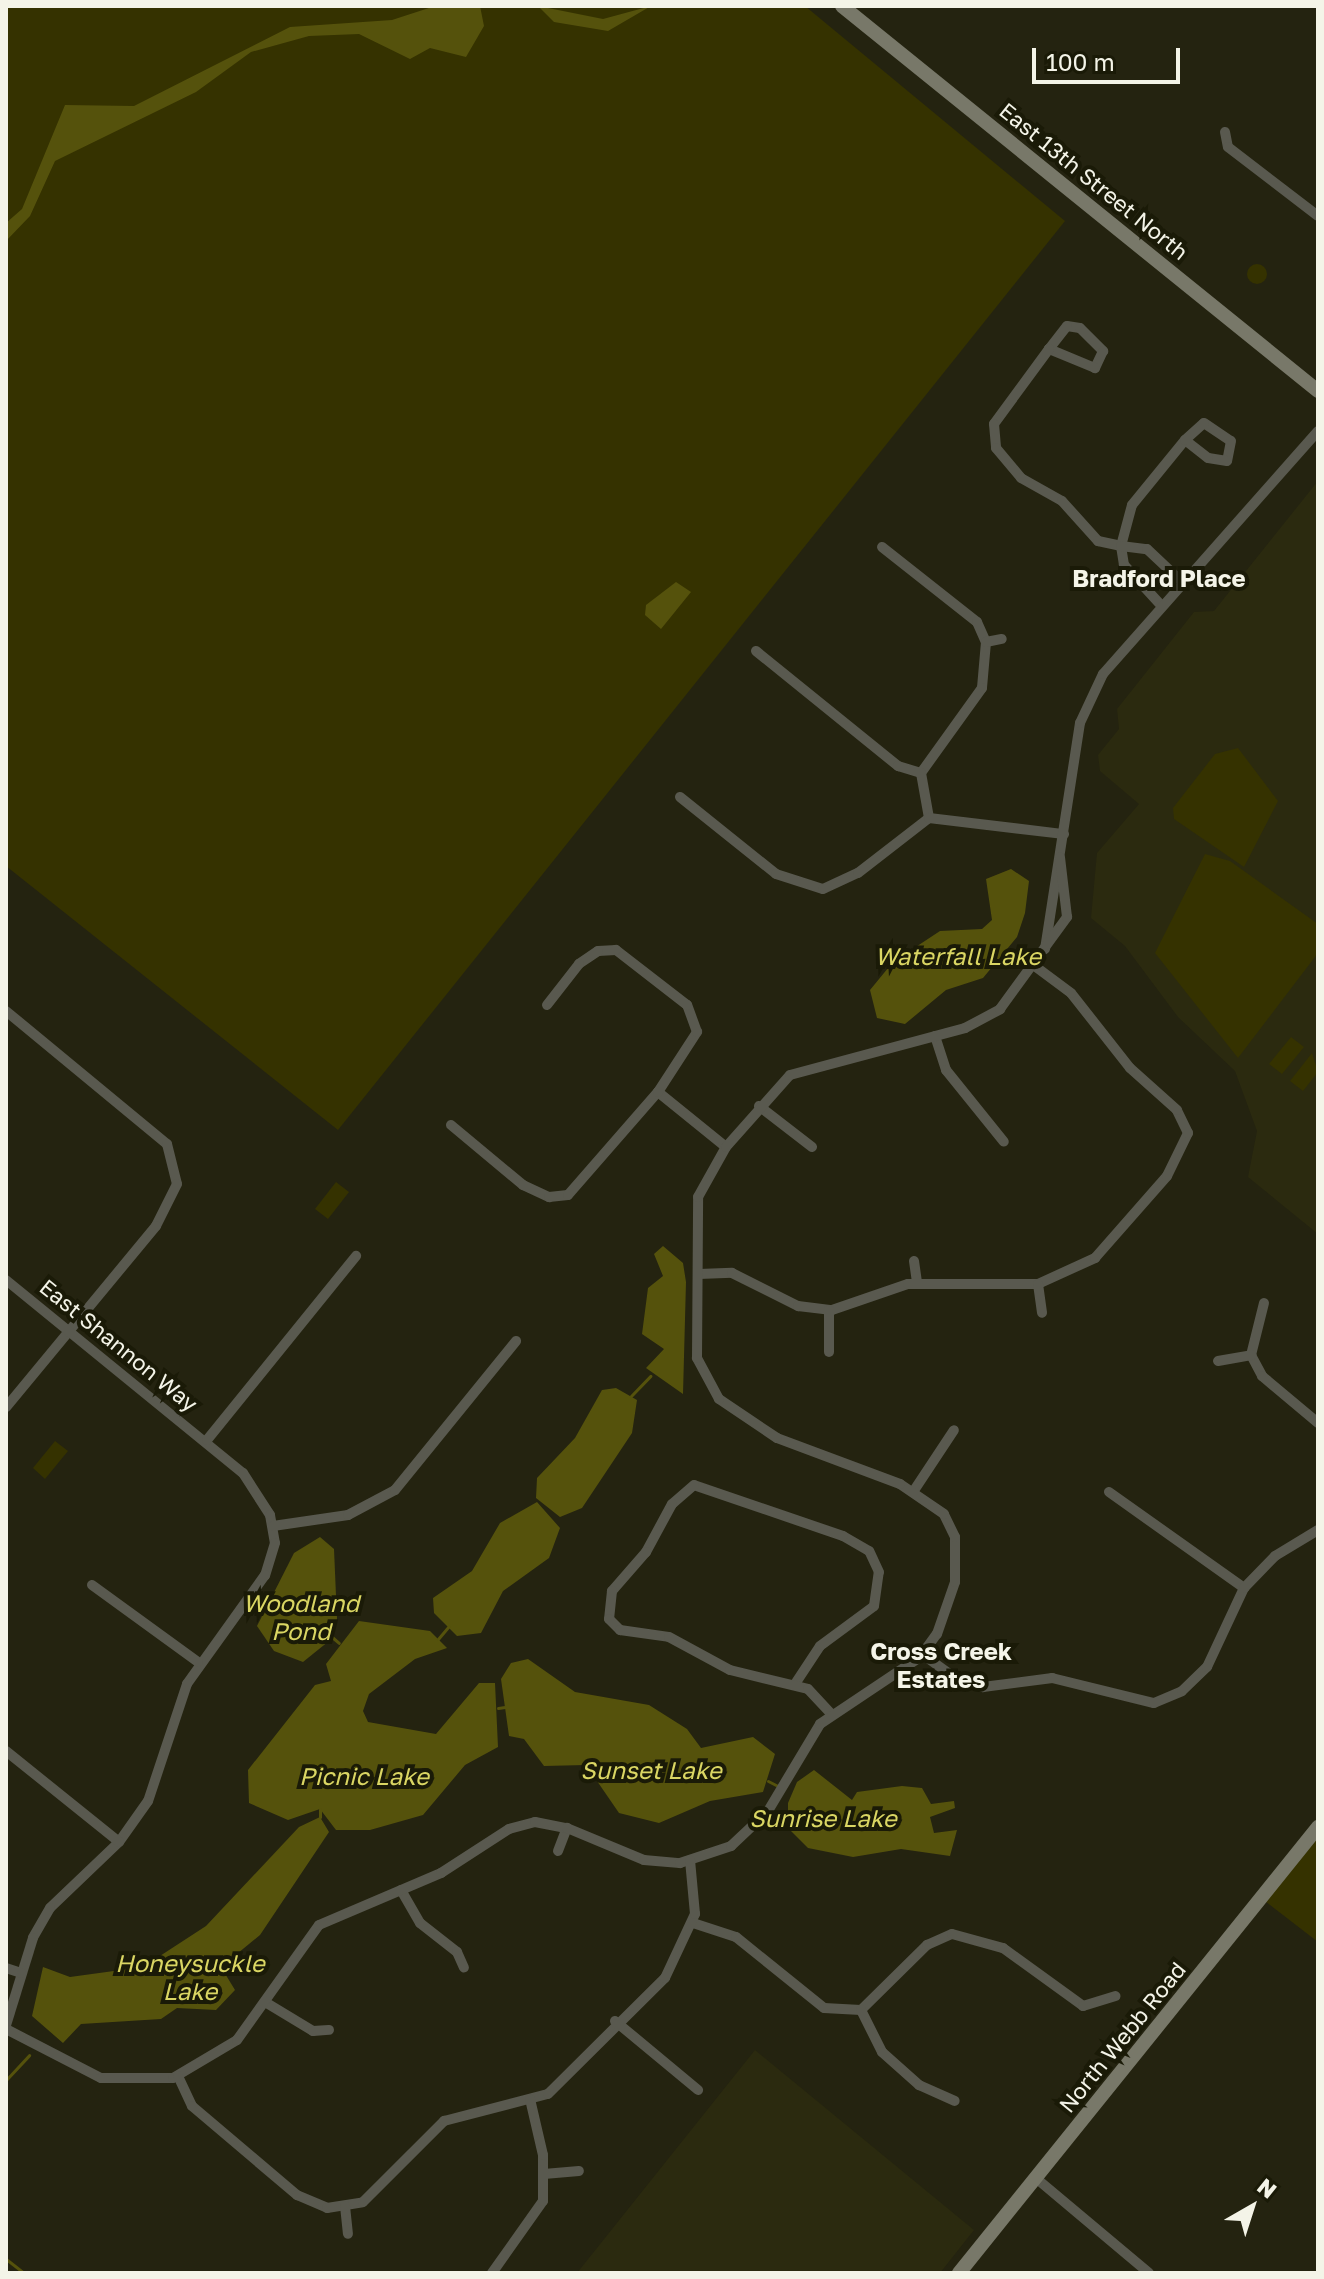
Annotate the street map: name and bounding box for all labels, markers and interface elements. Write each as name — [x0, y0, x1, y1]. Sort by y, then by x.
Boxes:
scale bar — [1036, 32, 1184, 82]
text: 100 m — [1046, 47, 1115, 76]
street label: East 13th Street North — [994, 97, 1194, 265]
district label: Bradford Place — [1072, 564, 1246, 592]
water label: Waterfall Lake — [875, 942, 1041, 970]
street label: East Shannon Way — [35, 1273, 203, 1417]
water label: Woodland Pond — [243, 1589, 359, 1645]
district label: Cross Creek Estates — [870, 1637, 1012, 1693]
water label: Sunset Lake — [580, 1756, 722, 1784]
water label: Picnic Lake — [299, 1762, 429, 1790]
water label: Sunrise Lake — [749, 1804, 897, 1832]
water label: Honeysuckle Lake — [115, 1949, 265, 2005]
street label: North Webb Road — [1053, 1956, 1191, 2118]
north arrow — [1212, 2167, 1292, 2247]
text: N — [1252, 2172, 1282, 2204]

